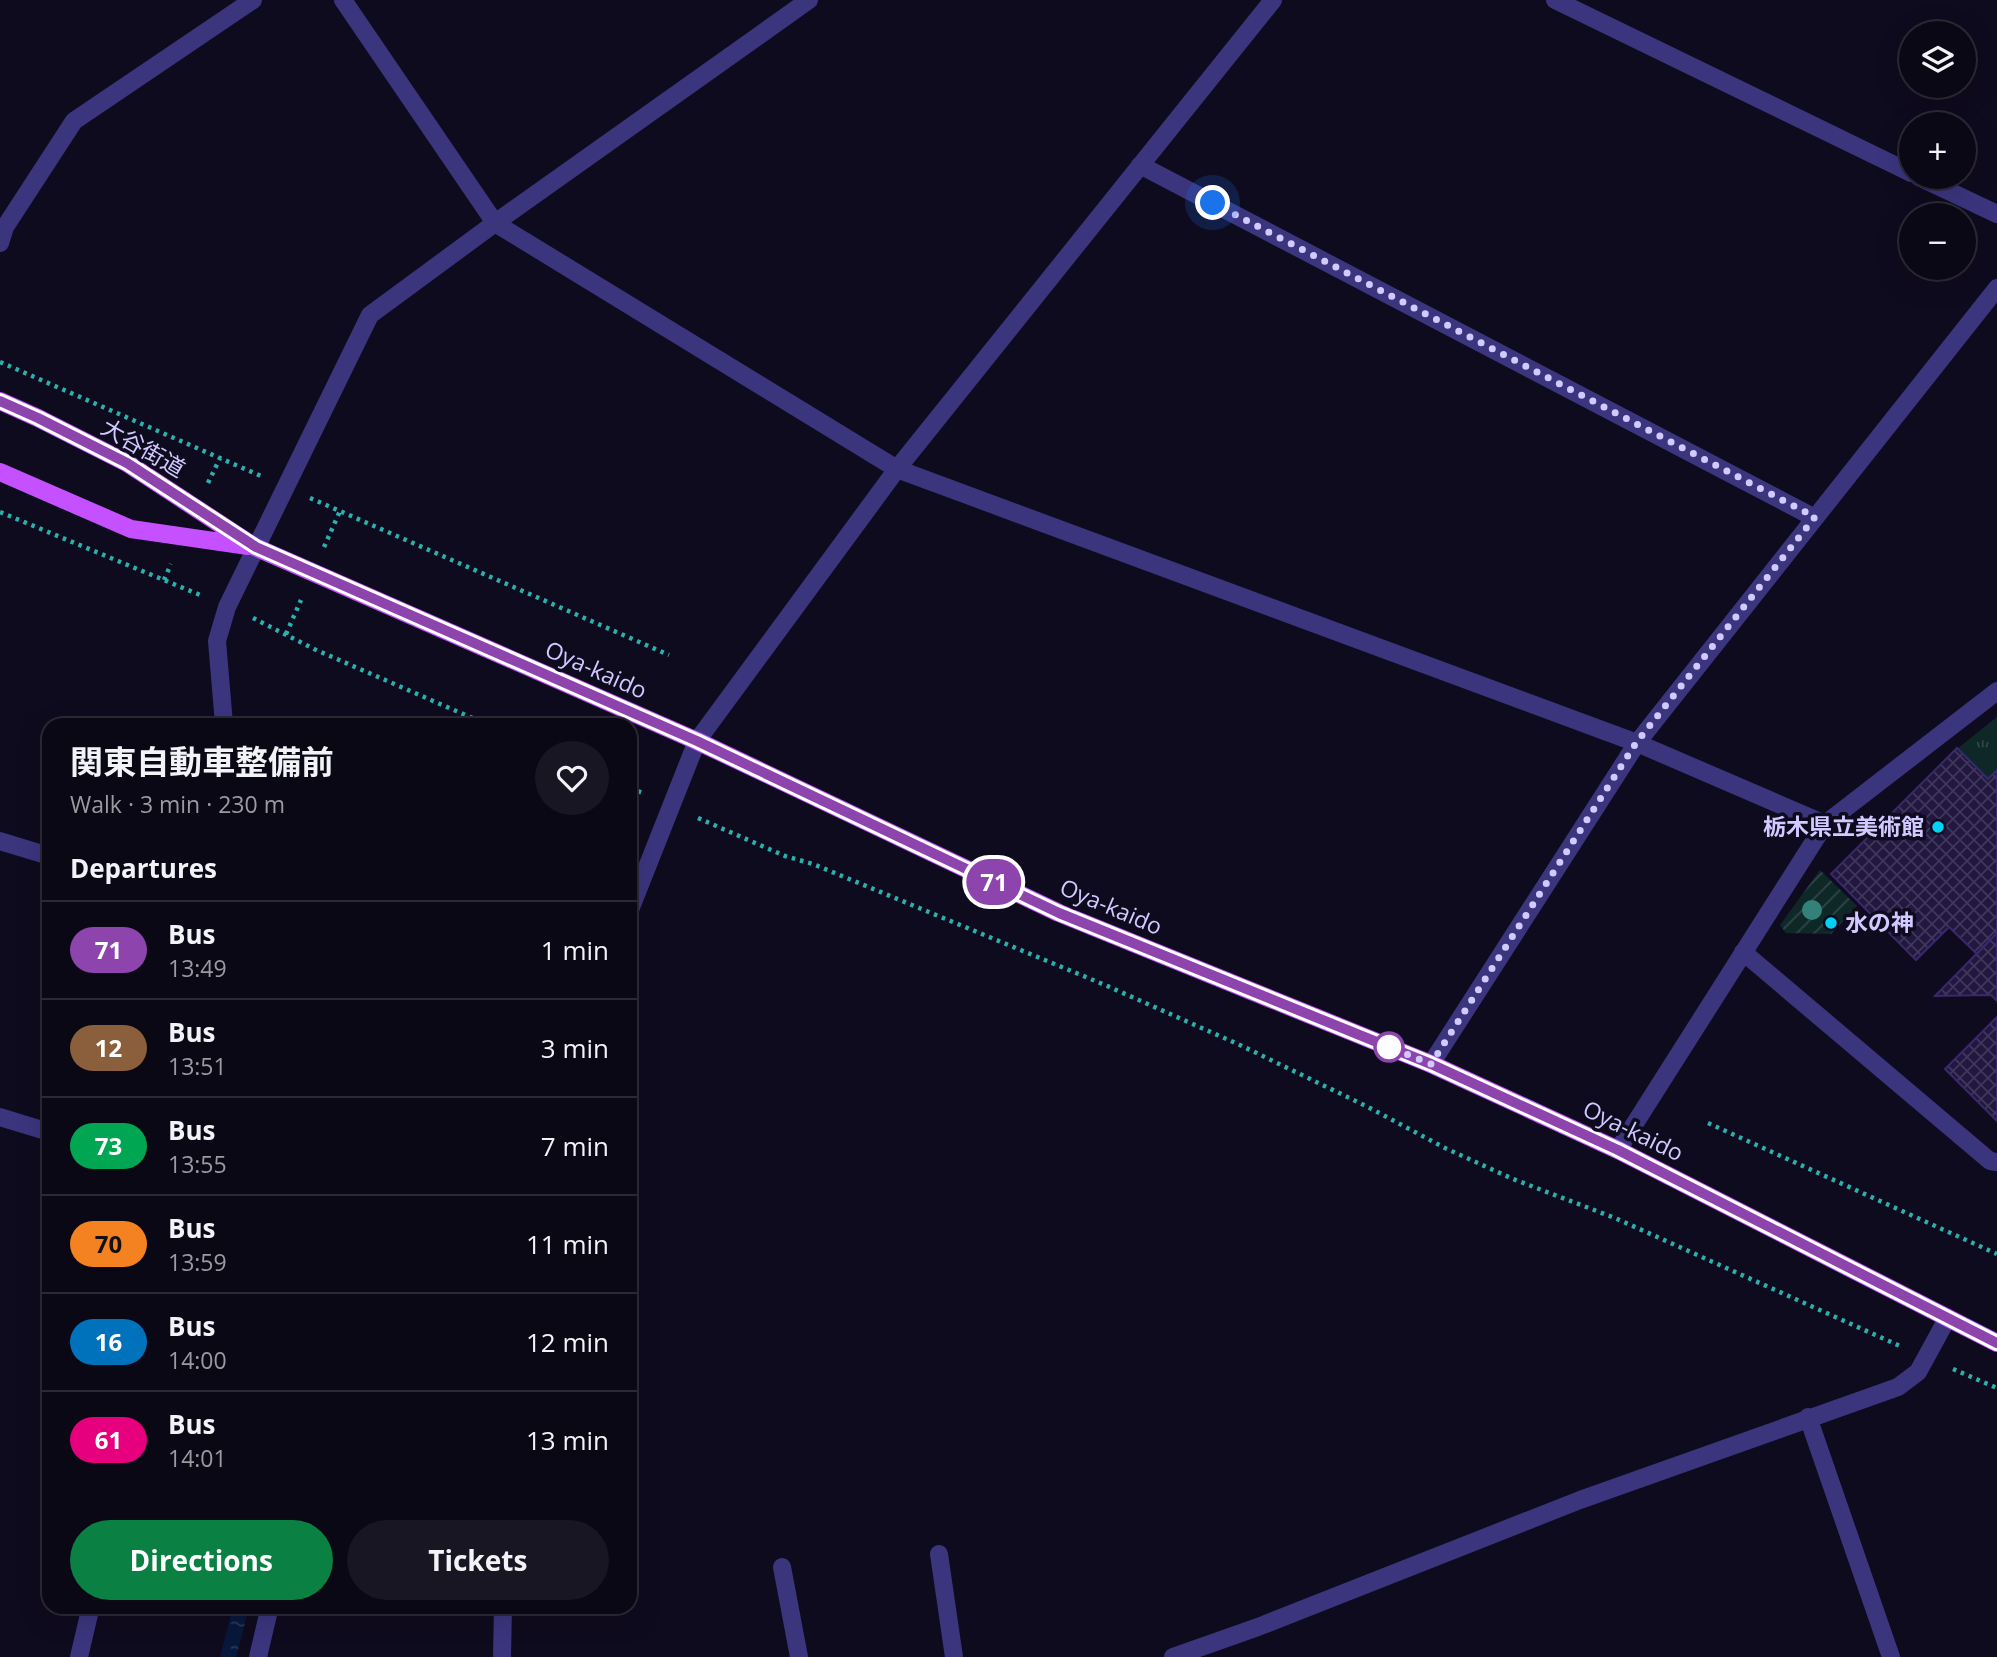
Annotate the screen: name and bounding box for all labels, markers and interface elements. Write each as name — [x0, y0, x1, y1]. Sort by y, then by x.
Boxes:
map controls — [1899, 21, 1976, 280]
button: layers — [1899, 21, 1976, 98]
button: + — [1899, 112, 1976, 189]
your location — [1195, 185, 1230, 220]
button: − — [1899, 203, 1976, 280]
street label: 大谷街道 — [96, 410, 191, 484]
street label: Oya-kaido — [540, 632, 652, 706]
text: 関東自動車整備前 — [70, 739, 334, 784]
button: heart — [535, 741, 609, 815]
text: Walk · 3 min · 230 m — [70, 788, 285, 820]
place label: 栃木県立美術館 — [1763, 810, 1924, 842]
marker: 栃木県立美術館 — [1930, 819, 1946, 835]
text: Departures — [70, 850, 217, 886]
line badge: 71 — [962, 859, 1026, 905]
text: 71 — [980, 865, 1008, 898]
street label: Oya-kaido — [1055, 870, 1167, 942]
place label: 水の神 — [1845, 906, 1914, 938]
marker: 水の神 — [1823, 915, 1839, 931]
text: Bus — [168, 916, 215, 952]
text: 1 min — [541, 932, 609, 968]
text: 71 — [95, 933, 122, 966]
text: 13:49 — [168, 952, 227, 984]
text: Bus — [168, 1014, 215, 1050]
text: 3 min — [541, 1030, 609, 1066]
text: 12 — [95, 1031, 122, 1064]
unlabelled marker — [1374, 1032, 1404, 1062]
text: 13:51 — [168, 1050, 227, 1082]
street label: Oya-kaido — [1578, 1092, 1689, 1168]
text: Bus — [168, 1112, 215, 1148]
text: 7 min — [541, 1128, 609, 1164]
text: 73 — [95, 1129, 122, 1162]
text: 13:55 — [168, 1148, 227, 1180]
text: Bus — [168, 1210, 215, 1246]
text: 11 min — [526, 1226, 609, 1262]
text: 70 — [95, 1227, 122, 1260]
text: 13:59 — [168, 1246, 227, 1278]
text: Bus — [168, 1308, 215, 1344]
text: 12 min — [526, 1324, 609, 1360]
text: 16 — [95, 1325, 122, 1358]
text: 14:00 — [168, 1344, 227, 1376]
text: Bus — [168, 1406, 215, 1442]
text: 13 min — [526, 1422, 609, 1458]
text: 61 — [95, 1423, 122, 1456]
text: 14:01 — [168, 1442, 227, 1474]
button: Directions — [70, 1520, 333, 1600]
button: Tickets — [347, 1520, 609, 1600]

